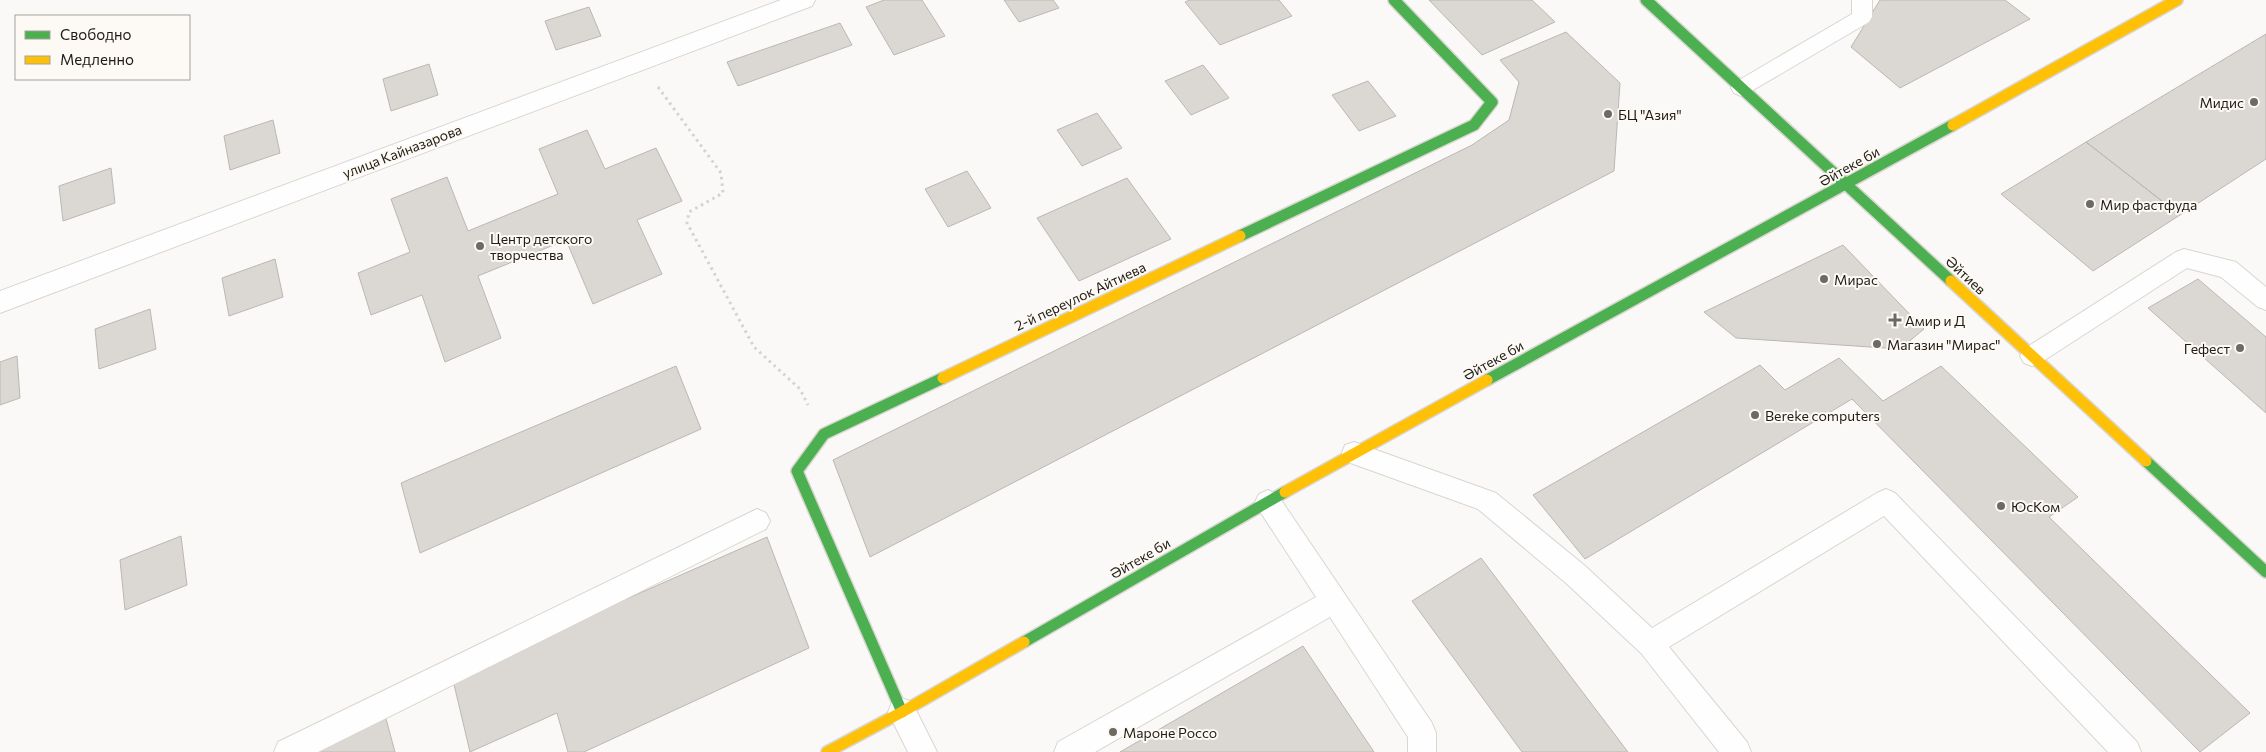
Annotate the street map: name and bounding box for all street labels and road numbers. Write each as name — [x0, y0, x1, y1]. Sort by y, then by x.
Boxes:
street label: улица Кайназарова — [340, 120, 464, 182]
street label: Әйтеке би — [1816, 142, 1882, 190]
street label: Әйтиев — [1942, 252, 1990, 298]
street label: 2-й переулок Айтиева — [1012, 258, 1148, 334]
street label: Әйтеке би — [1460, 336, 1526, 384]
street label: Әйтеке би — [1107, 534, 1173, 582]

